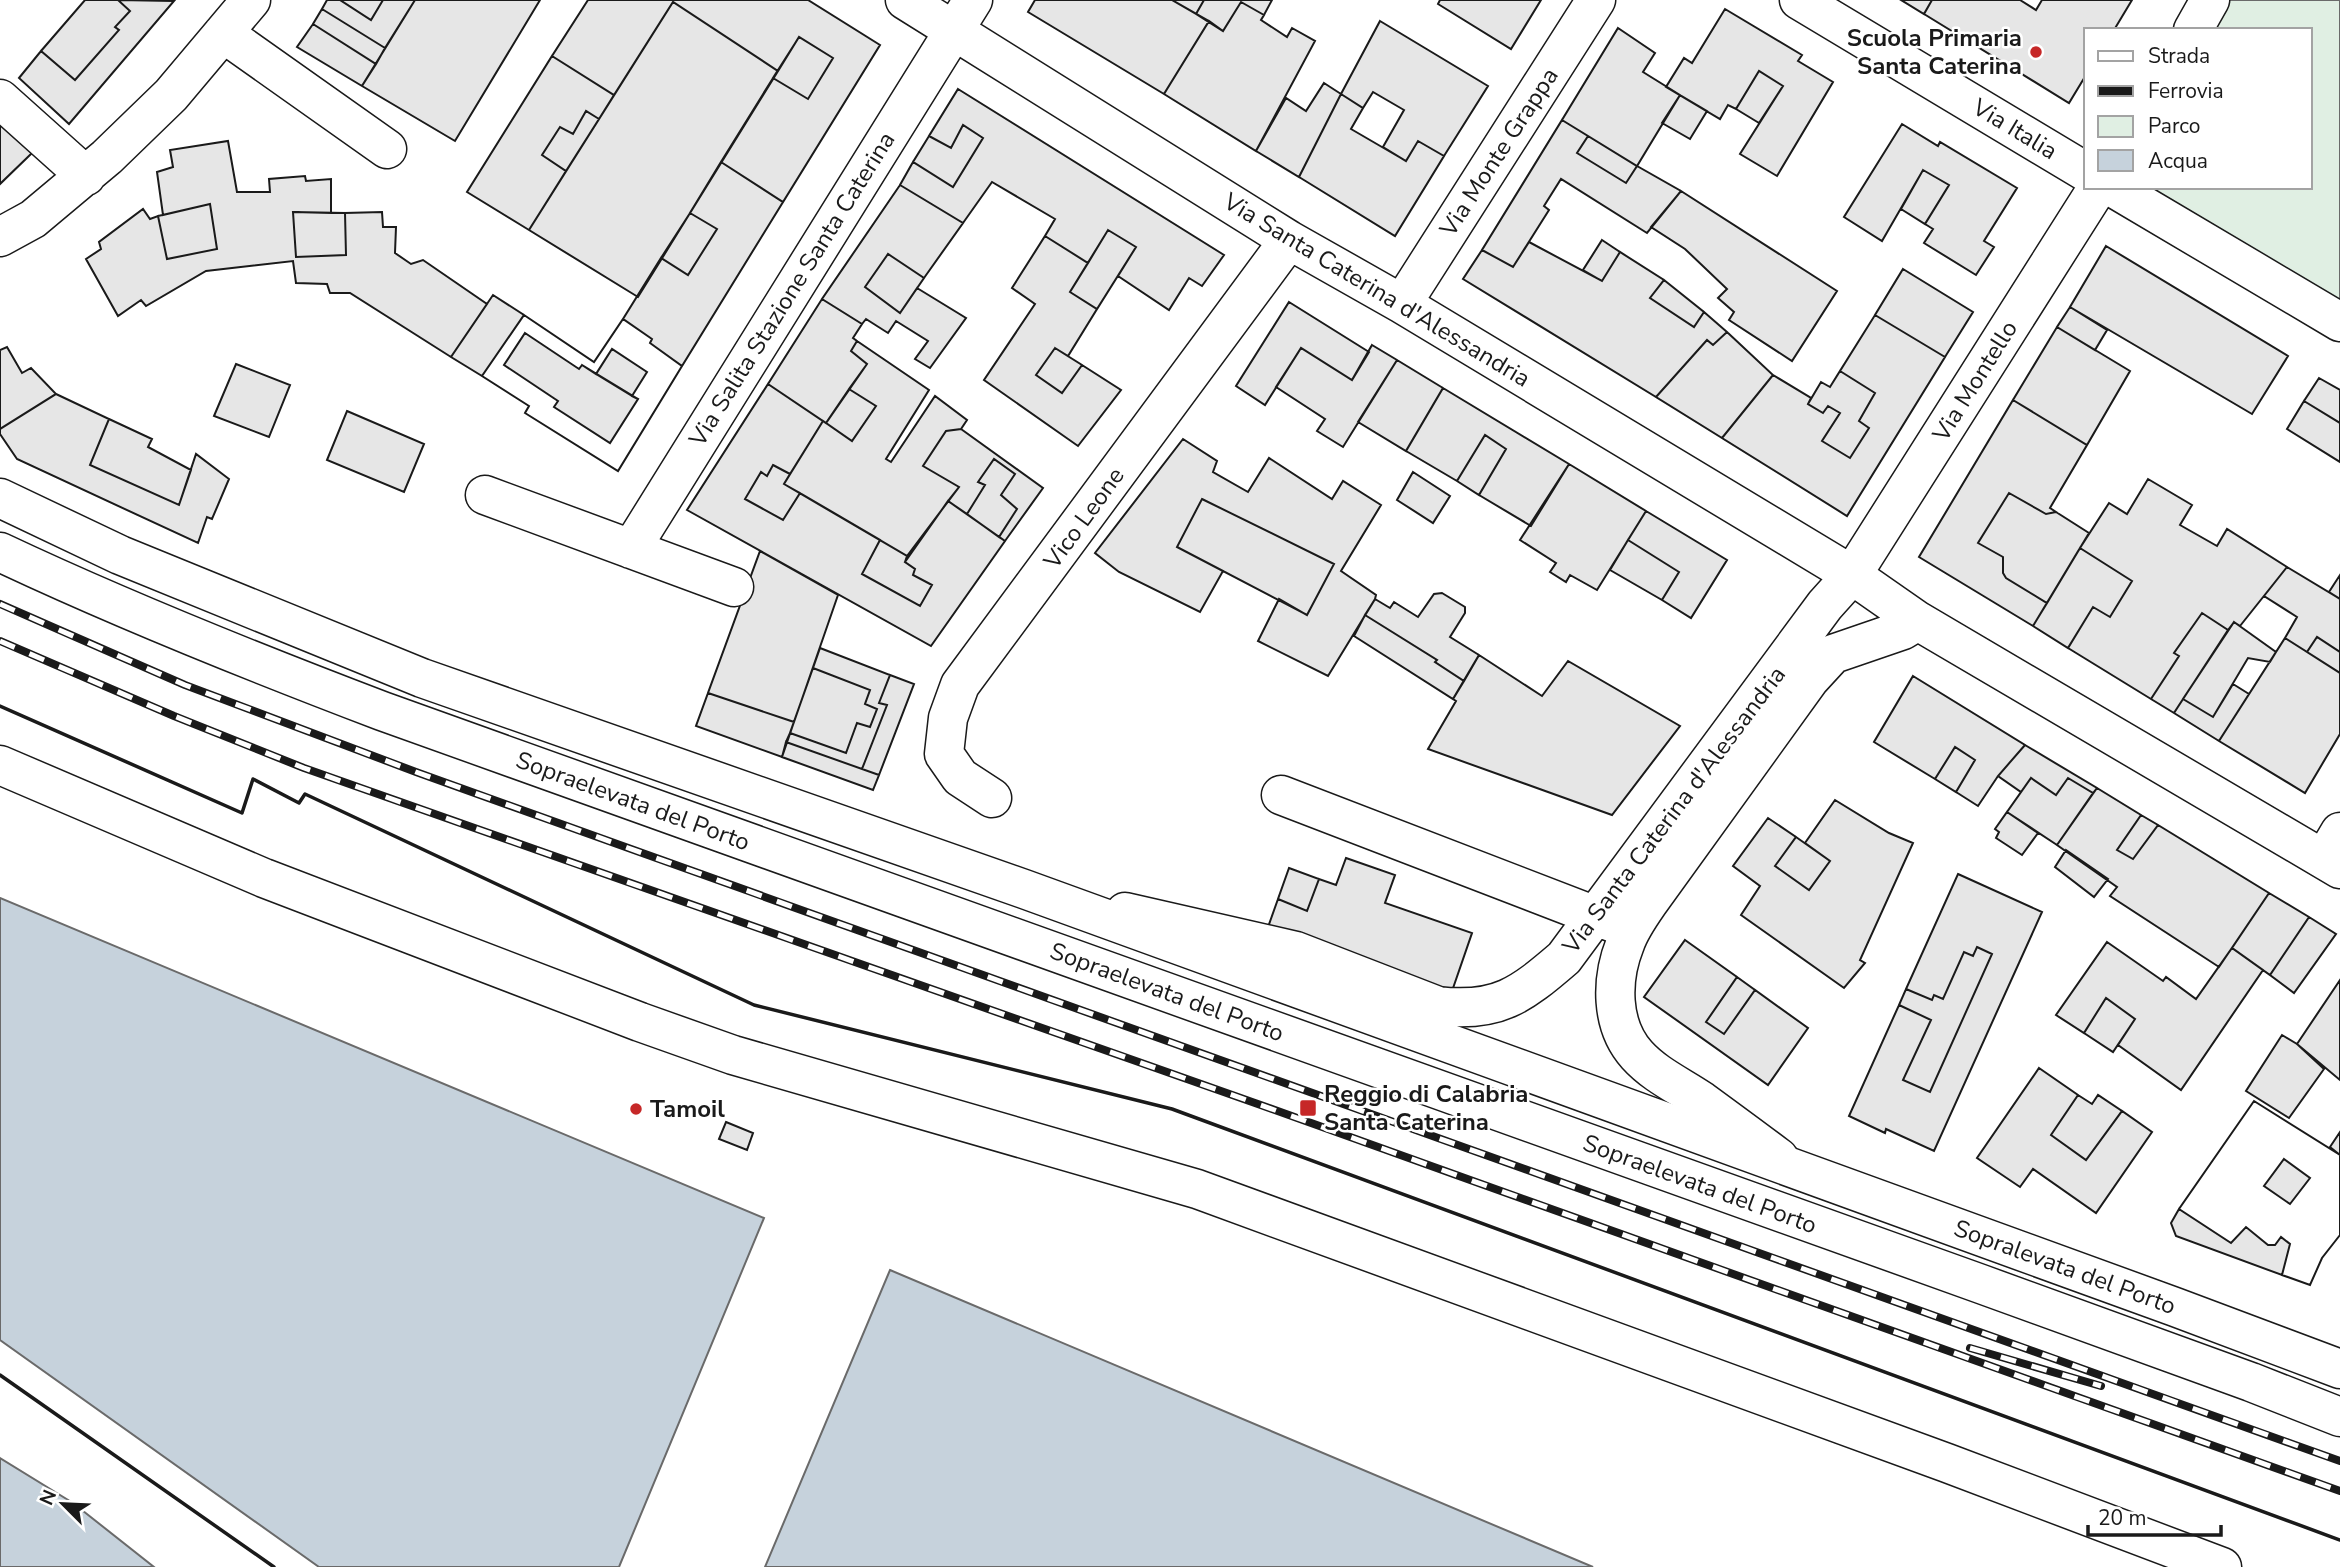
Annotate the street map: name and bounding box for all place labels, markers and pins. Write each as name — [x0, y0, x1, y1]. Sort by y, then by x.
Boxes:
place label: Scuola Primaria Santa Caterina — [1847, 22, 2022, 82]
marker: Scuola Primaria Santa Caterina — [2028, 44, 2044, 60]
place label: Reggio di Calabria Santa Caterina — [1324, 1078, 1528, 1138]
place label: Tamoil — [650, 1093, 725, 1125]
marker: Reggio di Calabria Santa Caterina — [1298, 1098, 1318, 1118]
marker: Tamoil — [628, 1101, 644, 1117]

